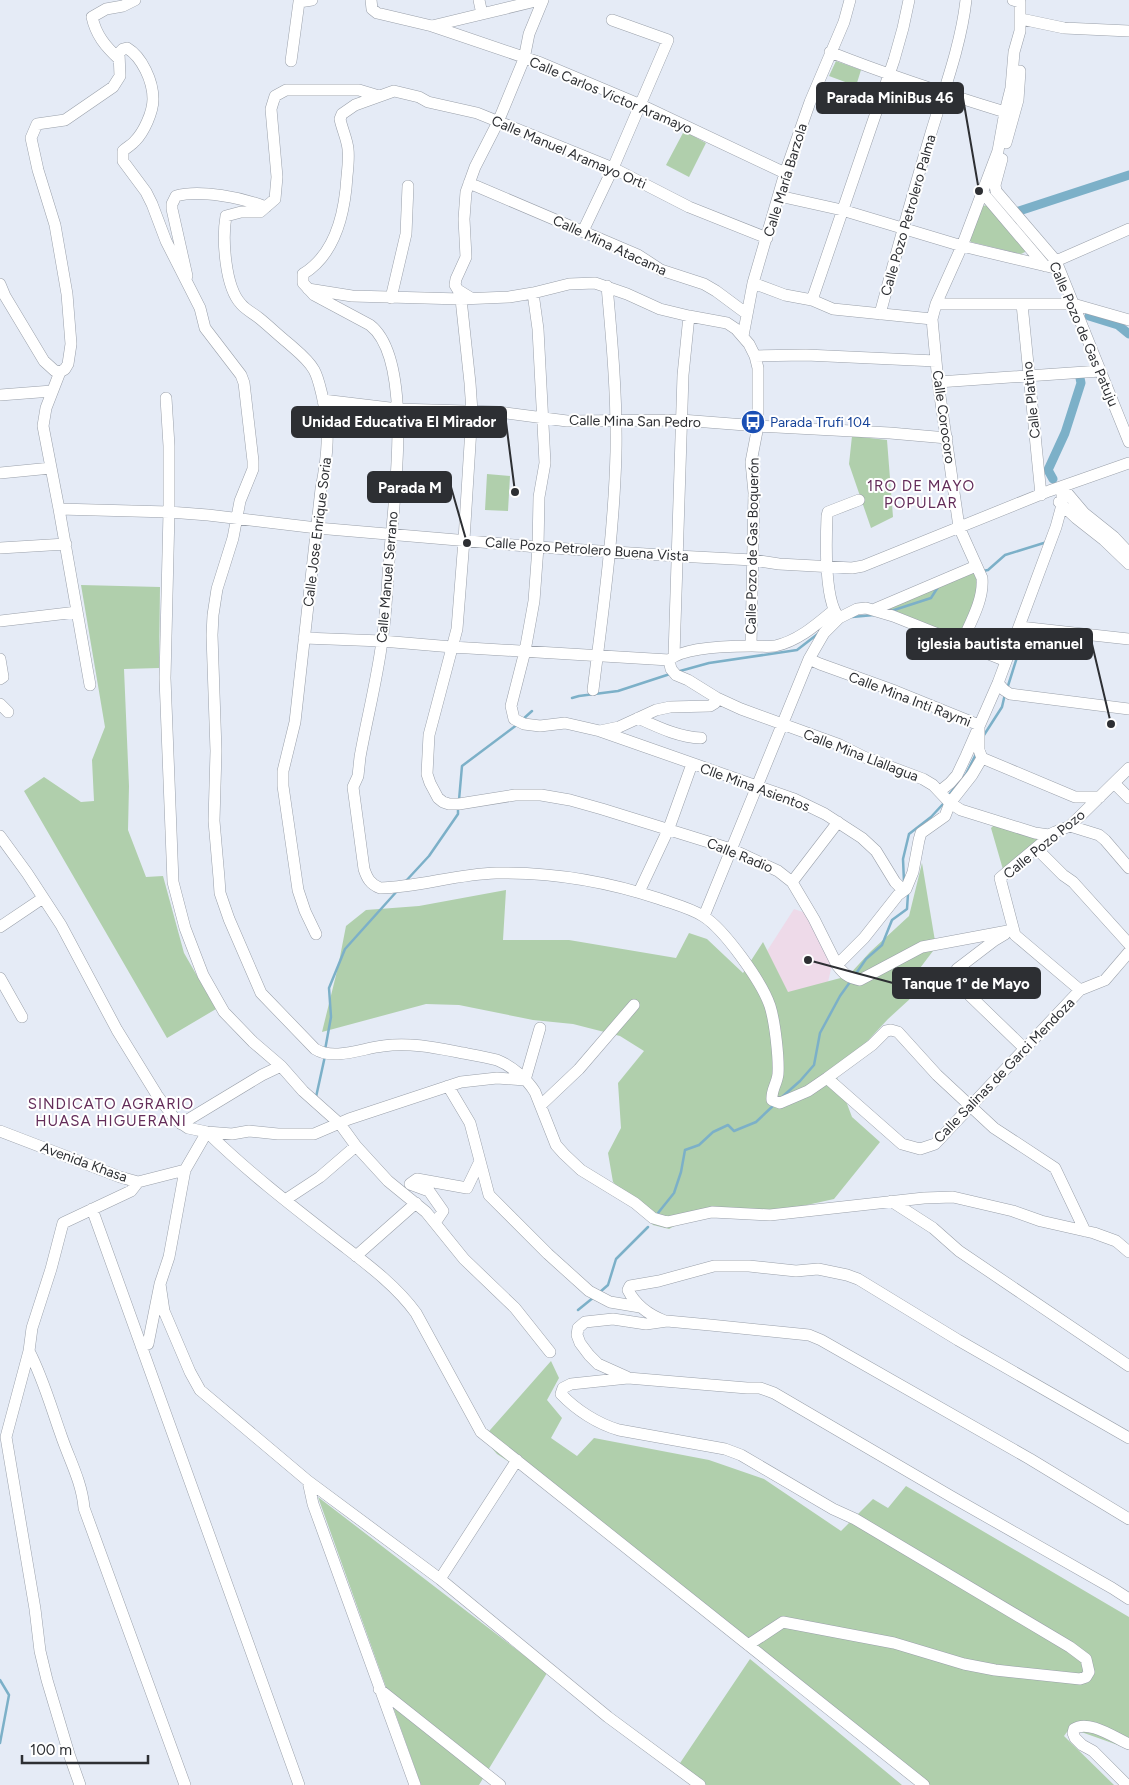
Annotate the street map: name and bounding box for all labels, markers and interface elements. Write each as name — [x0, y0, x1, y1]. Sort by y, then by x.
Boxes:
street label: Calle Carlos Victor Aramayo — [527, 53, 695, 138]
callout: Parada MiniBus 46 — [817, 83, 963, 113]
text: Parada MiniBus 46 — [827, 89, 954, 107]
street label: Calle Manuel Aramayo Orti — [489, 112, 649, 193]
street label: Calle María Barzola — [760, 121, 811, 239]
street label: Calle Pozo Petrolero Palma — [877, 132, 940, 298]
street label: Calle Mina Atacama — [550, 212, 669, 279]
street label: Calle Pozo de Gas Patuju — [1045, 259, 1122, 409]
street label: Calle Platino — [1019, 361, 1044, 439]
street label: Calle Corocoro — [929, 369, 958, 465]
callout: Unidad Educativa El Mirador — [292, 407, 506, 437]
bus stop icon: Parada Trufi 104 — [740, 409, 766, 435]
street label: Calle Mina San Pedro — [569, 412, 701, 431]
text: Unidad Educativa El Mirador — [302, 413, 497, 431]
place label: Parada Trufi 104 — [770, 414, 871, 431]
street label: Calle Jose Enrique Soria — [300, 456, 335, 608]
street label: Calle Pozo de Gas Boquerón — [742, 457, 763, 635]
callout: Parada M — [368, 472, 451, 502]
district label: 1RO DE MAYO POPULAR — [867, 477, 975, 512]
text: Parada M — [378, 479, 442, 497]
street label: Calle Manuel Serrano — [373, 511, 402, 644]
street label: Calle Pozo Petrolero Buena Vista — [485, 534, 689, 565]
callout: iglesia bautista emanuel — [907, 629, 1092, 659]
text: iglesia bautista emanuel — [917, 635, 1083, 653]
street label: Calle Mina Inti Raymi — [846, 668, 974, 731]
street label: Calle Mina Llallagua — [801, 726, 921, 785]
street label: Clle Mina Asientos — [698, 760, 812, 815]
street label: Calle Pozo Pozo — [1000, 806, 1089, 882]
street label: Calle Radio — [704, 834, 775, 876]
callout: Tanque 1° de Mayo — [893, 968, 1040, 998]
text: Tanque 1° de Mayo — [902, 975, 1030, 993]
street label: Calle Salinas de Garci Mendoza — [930, 994, 1078, 1146]
district label: SINDICATO AGRARIO HUASA HIGUERANI — [28, 1095, 194, 1130]
street label: Avenida Khasa — [38, 1139, 130, 1186]
scale bar — [22, 1732, 149, 1764]
text: 100 m — [30, 1741, 72, 1759]

